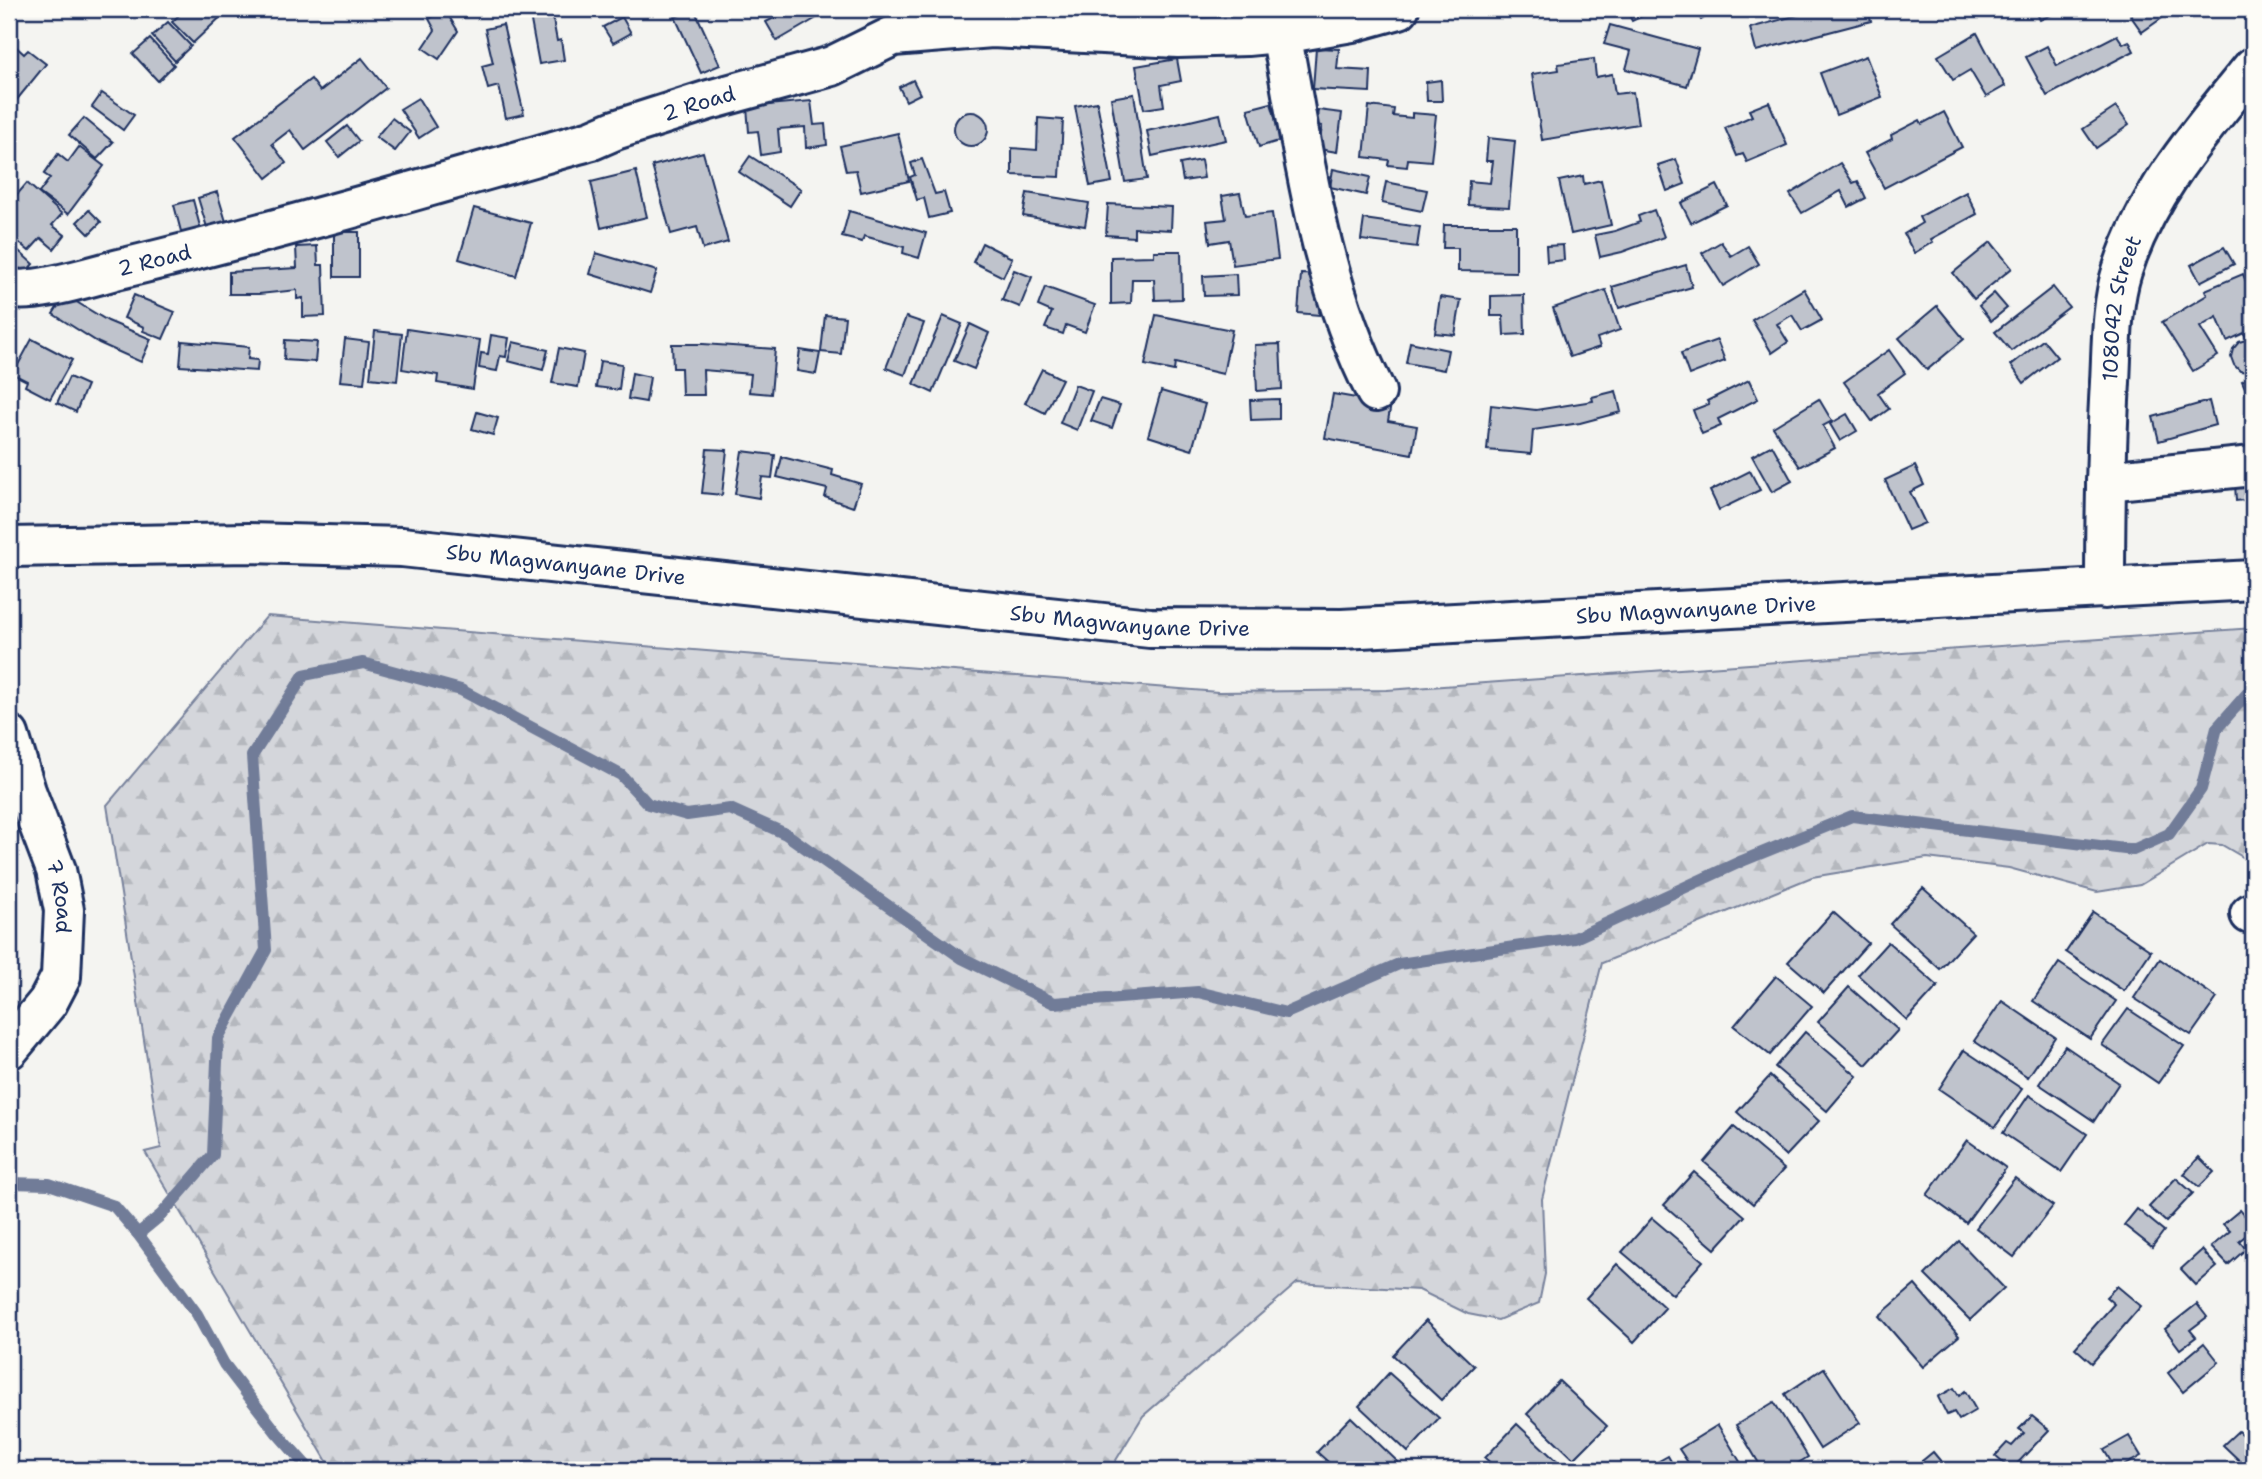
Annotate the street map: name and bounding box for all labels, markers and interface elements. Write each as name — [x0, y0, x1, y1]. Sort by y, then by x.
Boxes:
street label: 2 Road — [659, 79, 738, 128]
street label: 108042 Street — [2096, 231, 2148, 382]
street label: 2 Road — [115, 238, 194, 283]
street label: Sbu Magwanyane Drive — [445, 538, 687, 592]
street label: Sbu Magwanyane Drive — [1575, 590, 1817, 630]
street label: Sbu Magwanyane Drive — [1008, 599, 1250, 643]
street label: 7 Road — [39, 855, 78, 934]

